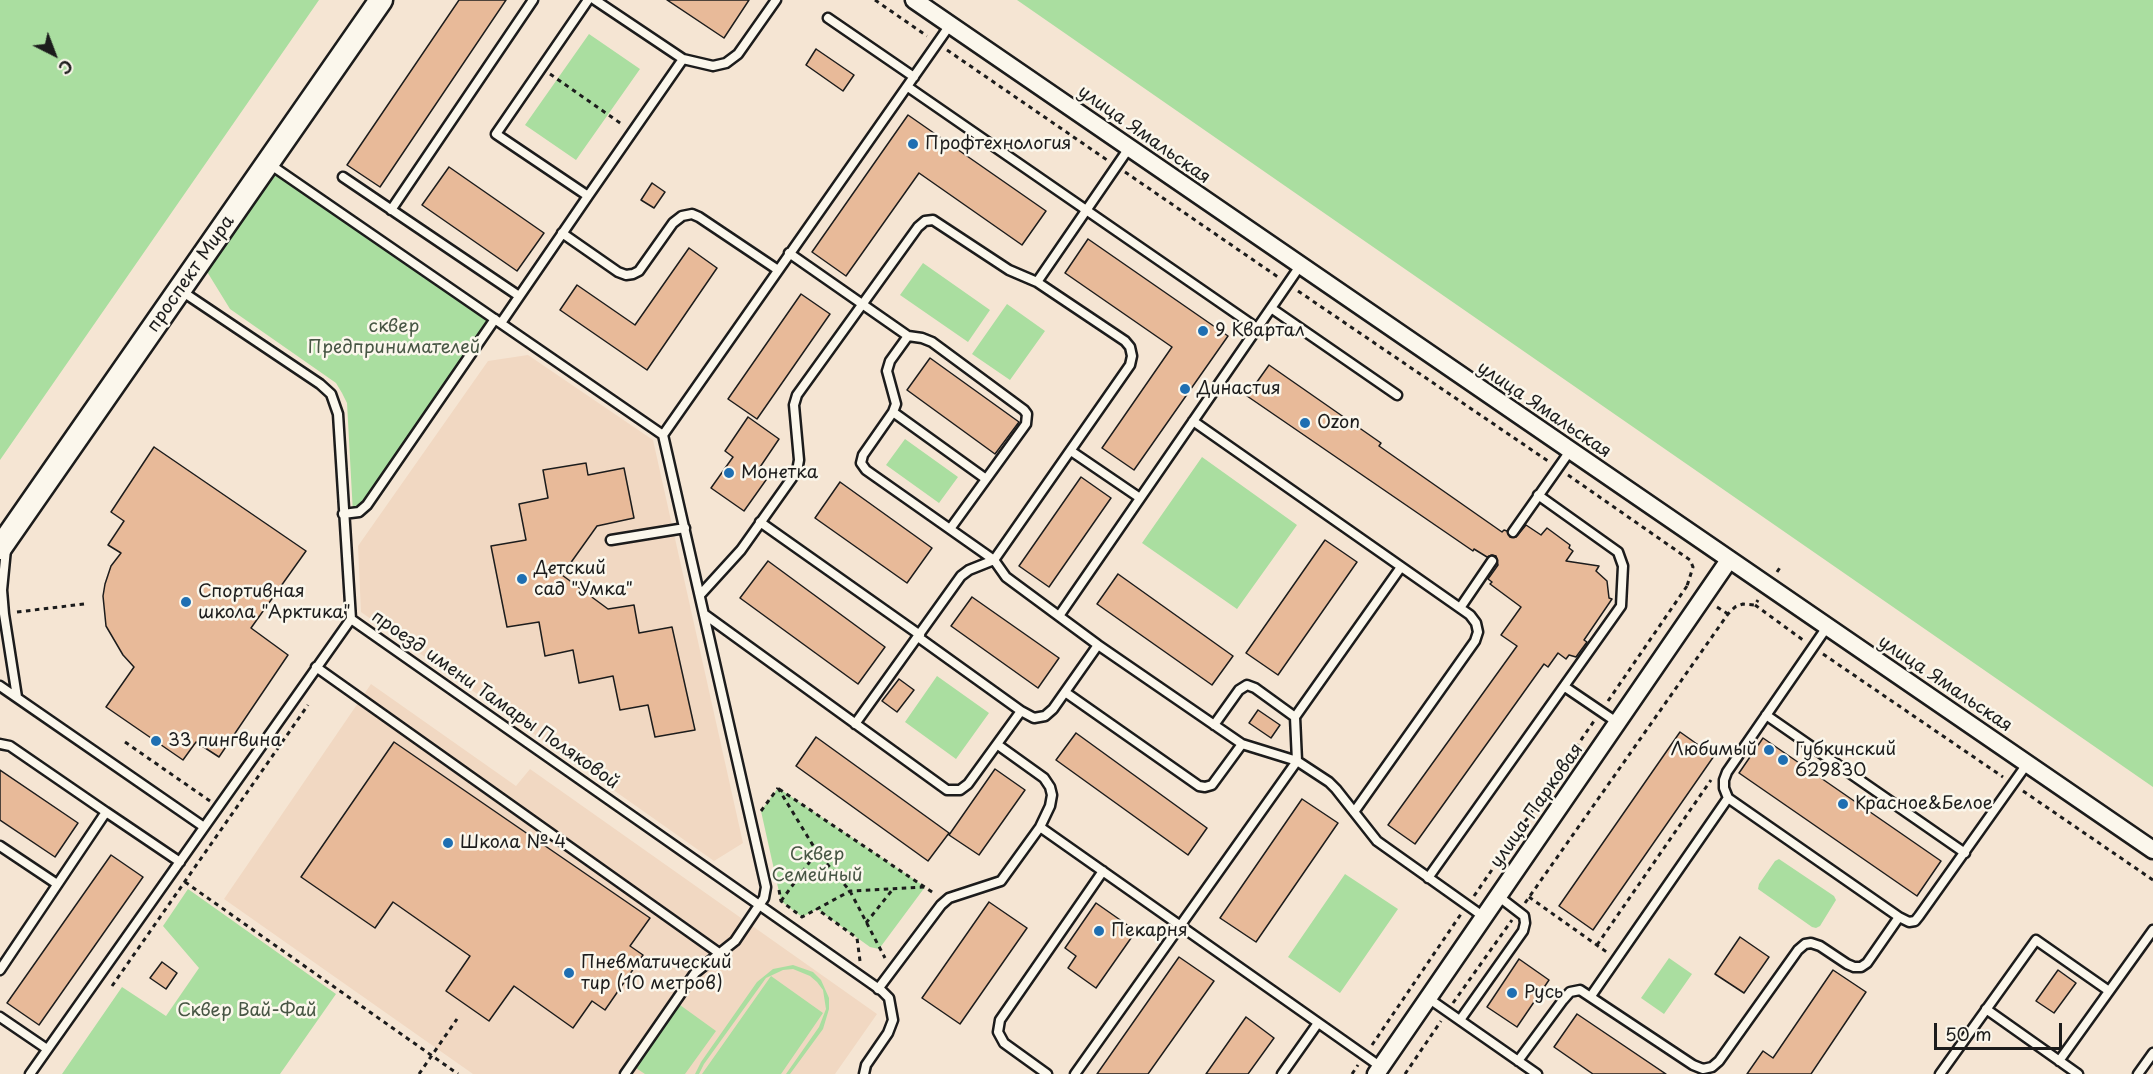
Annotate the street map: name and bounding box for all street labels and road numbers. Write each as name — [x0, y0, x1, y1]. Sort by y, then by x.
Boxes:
street label: улица Ямальская — [1073, 81, 1215, 189]
street label: проспект Мира — [143, 211, 239, 337]
street label: улица Ямальская — [1473, 357, 1615, 463]
street label: проезд имени Тамары Поляковой — [367, 606, 623, 794]
street label: улица Ямальская — [1874, 631, 2016, 737]
street label: улица Парковая — [1486, 740, 1588, 872]

